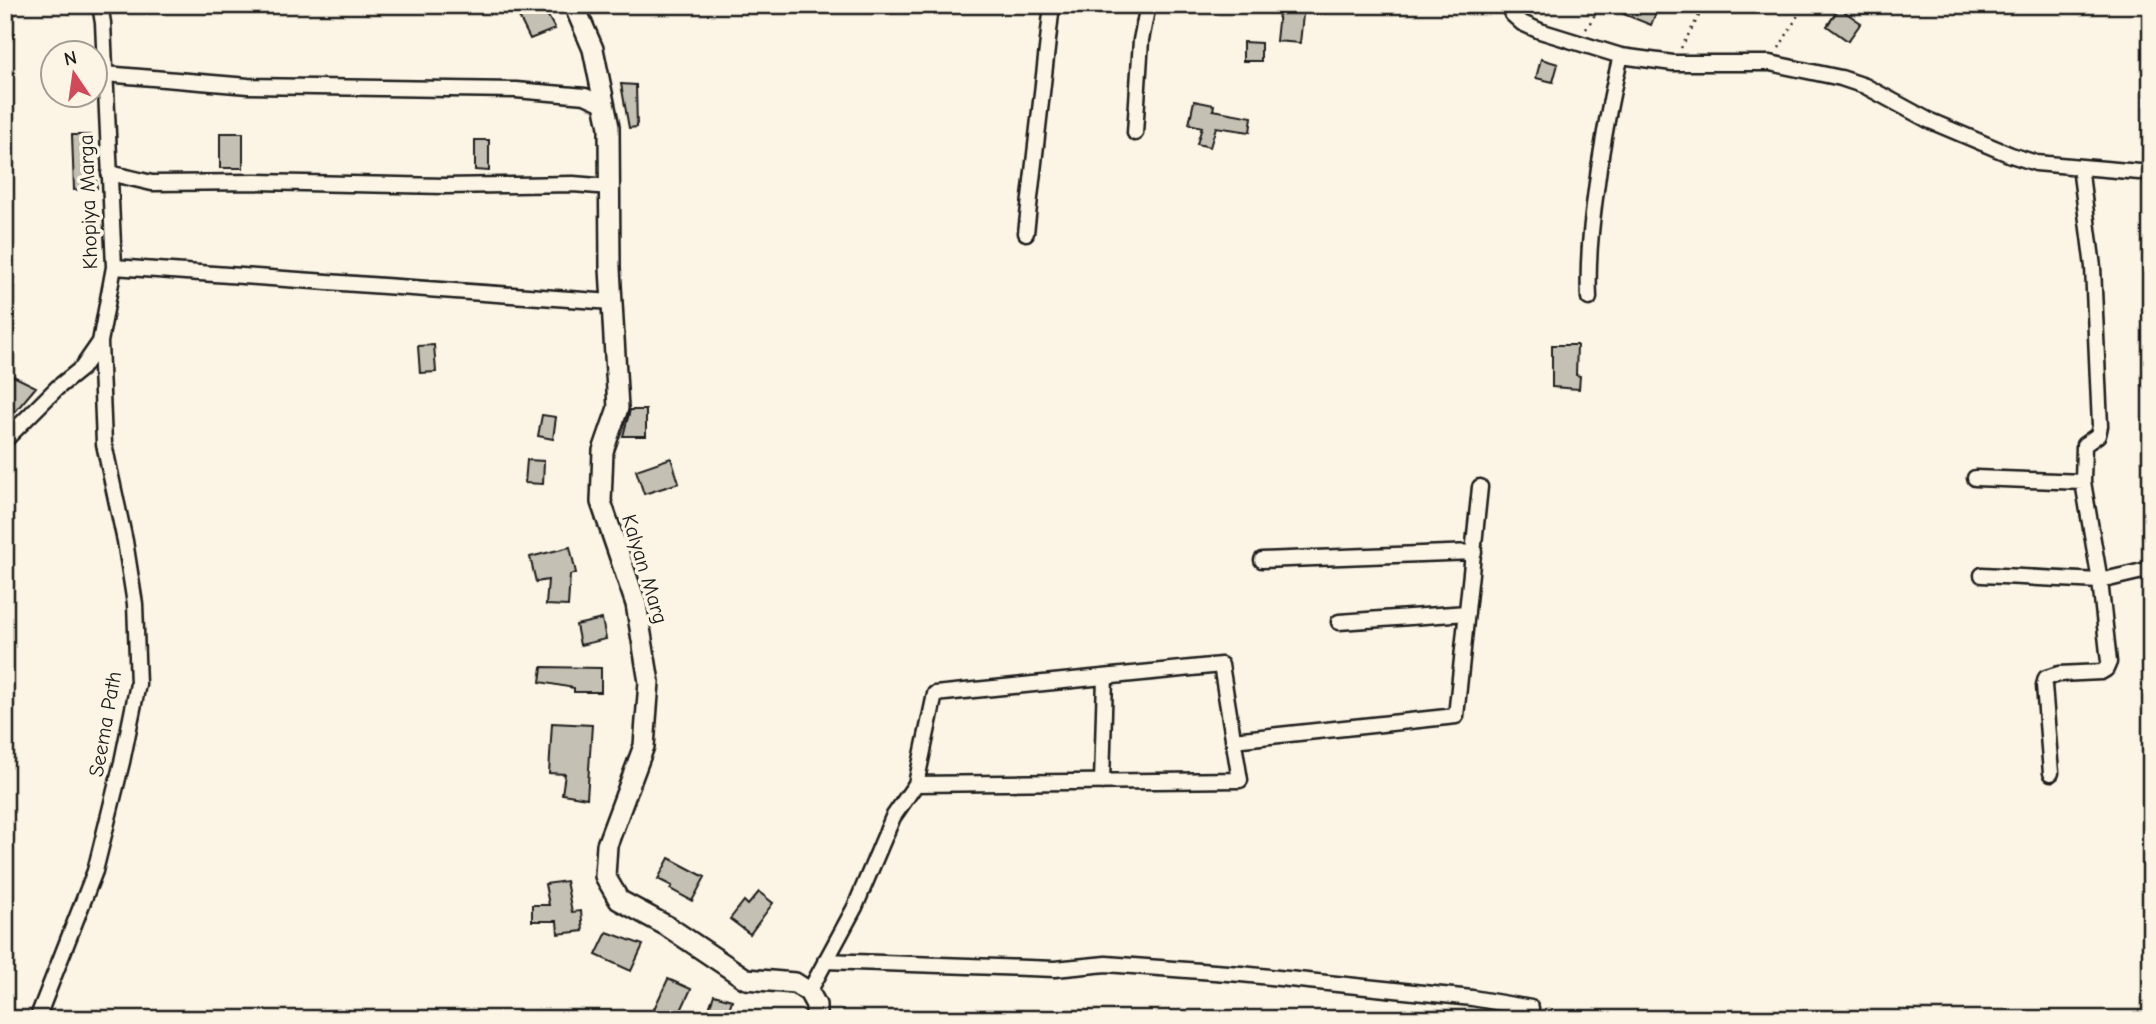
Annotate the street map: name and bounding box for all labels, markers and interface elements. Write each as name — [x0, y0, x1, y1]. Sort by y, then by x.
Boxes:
north arrow — [38, 38, 108, 108]
text: N — [62, 46, 79, 71]
street label: Khopiya Marga — [74, 134, 102, 270]
street label: Kalyan Marg — [617, 511, 673, 627]
street label: Seema Path — [84, 669, 126, 779]

